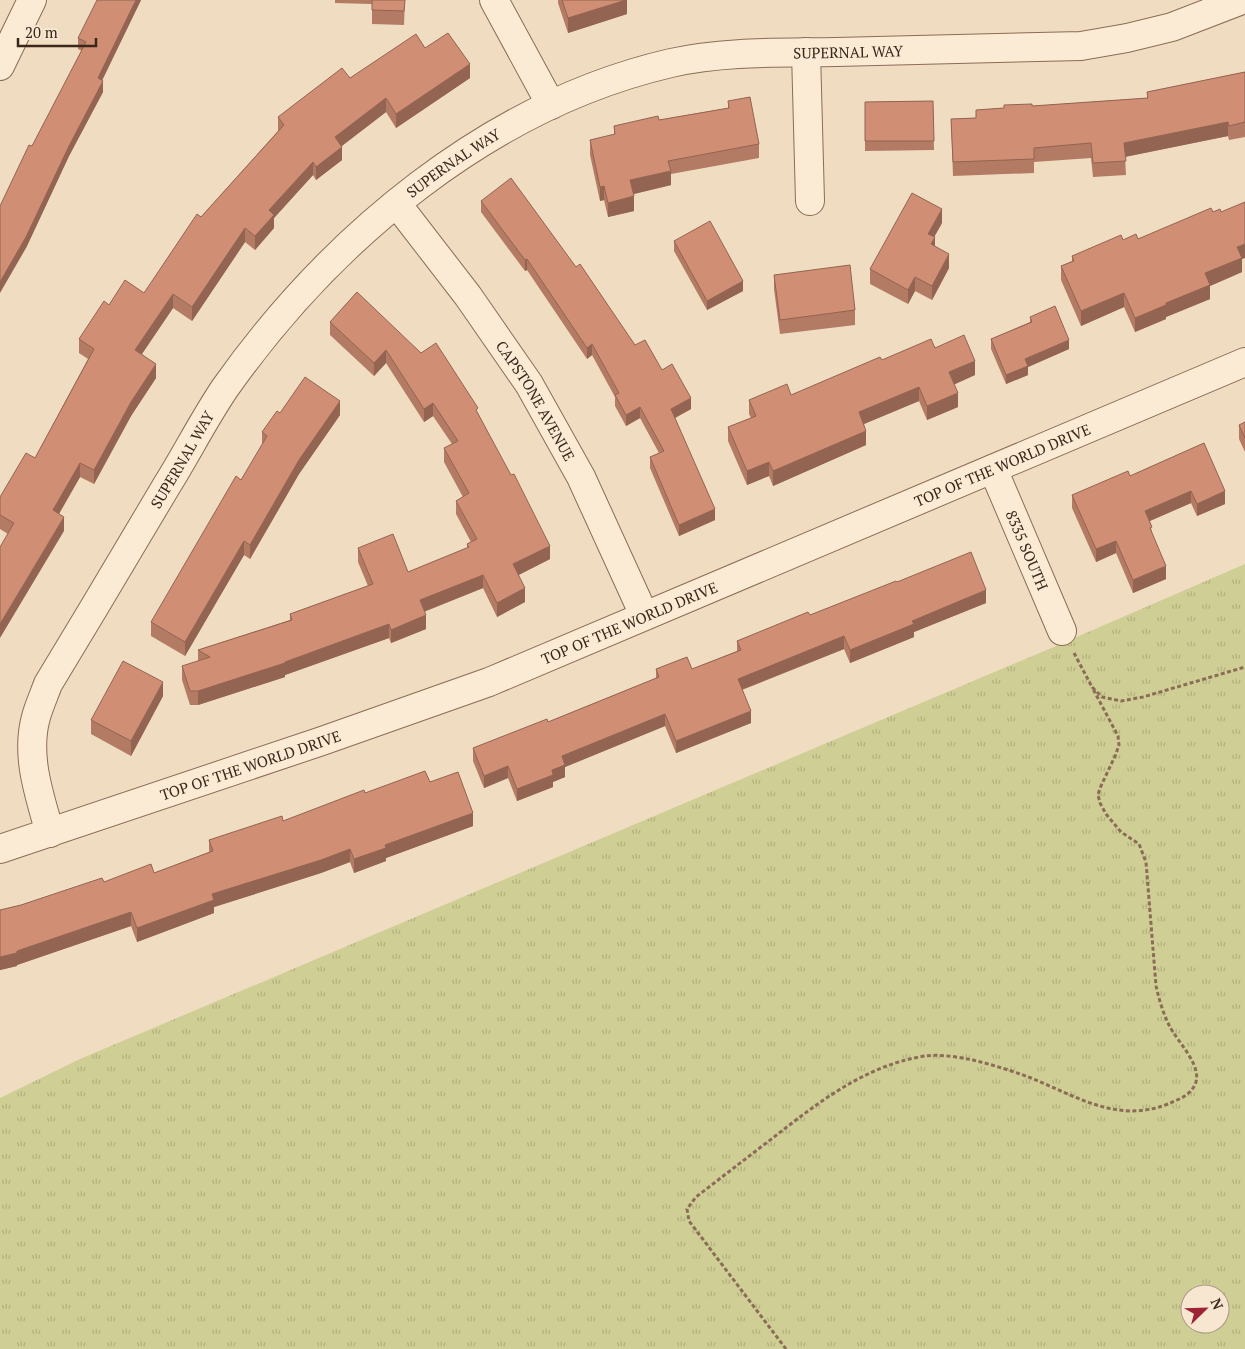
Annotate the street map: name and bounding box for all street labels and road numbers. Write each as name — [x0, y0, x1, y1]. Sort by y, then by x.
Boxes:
street label: SUPERNAL WAY — [793, 40, 904, 62]
street label: SUPERNAL WAY — [402, 123, 504, 202]
street label: CAPSTONE AVENUE — [492, 336, 580, 464]
street label: SUPERNAL WAY — [146, 407, 218, 512]
street label: TOP OF THE WORLD DRIVE — [911, 419, 1093, 511]
street label: 8335 SOUTH — [1002, 507, 1053, 593]
street label: TOP OF THE WORLD DRIVE — [538, 577, 720, 669]
street label: TOP OF THE WORLD DRIVE — [157, 725, 343, 805]

